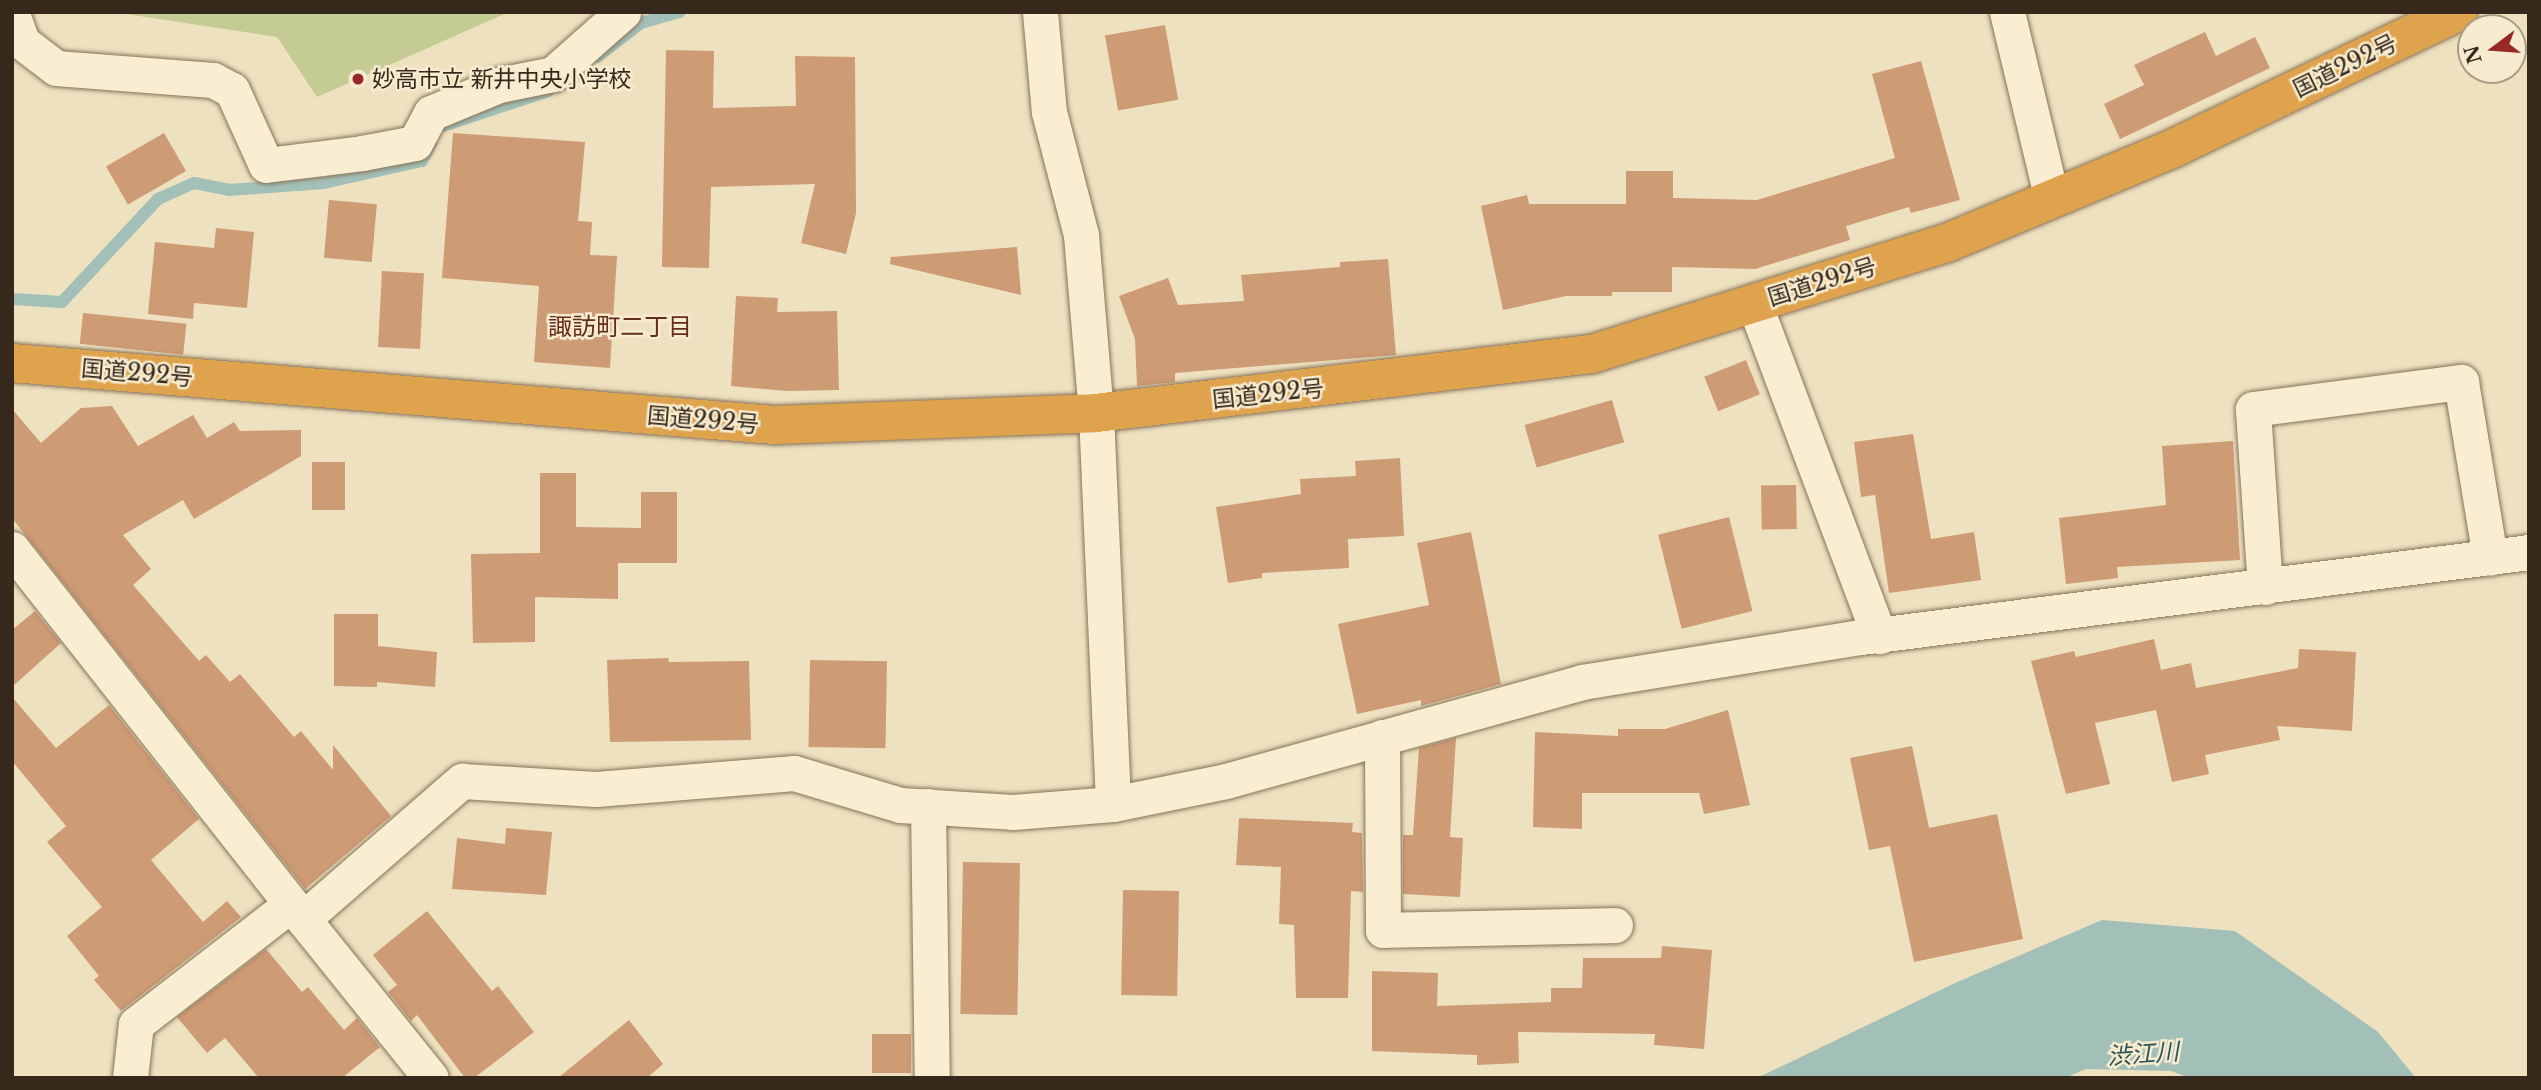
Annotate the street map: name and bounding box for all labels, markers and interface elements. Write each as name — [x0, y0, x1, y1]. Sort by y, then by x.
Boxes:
north arrow — [2457, 14, 2527, 84]
street label: 国道292号 — [2289, 29, 2401, 103]
text: N — [2460, 43, 2487, 66]
place label: 妙高市立 新井中央小学校 — [372, 65, 632, 93]
marker: 妙高市立 新井中央小学校 — [350, 71, 366, 87]
street label: 国道292号 — [1764, 252, 1880, 312]
district label: 諏訪町二丁目 — [548, 313, 692, 341]
street label: 国道292号 — [80, 354, 194, 392]
street label: 国道292号 — [1211, 374, 1325, 414]
street label: 国道292号 — [646, 401, 760, 439]
water label: 渋江川 — [2106, 1037, 2180, 1071]

